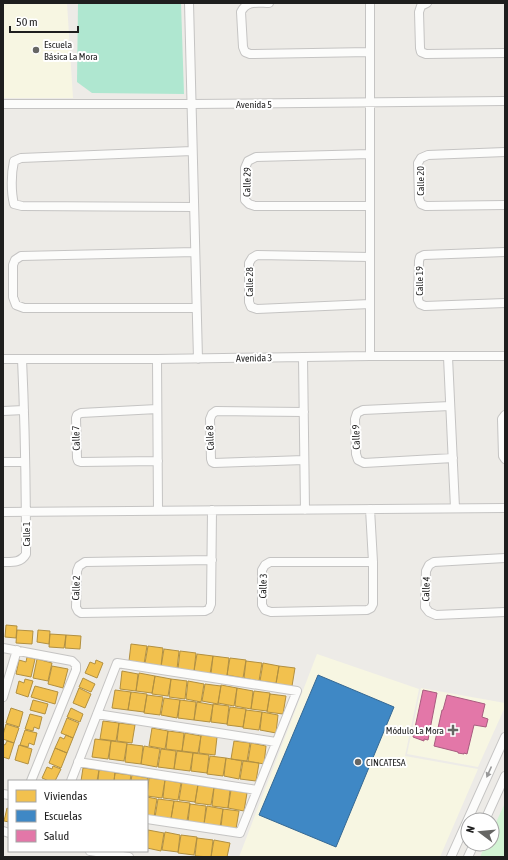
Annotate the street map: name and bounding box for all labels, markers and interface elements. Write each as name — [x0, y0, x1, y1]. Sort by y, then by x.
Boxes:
scale bar — [10, 8, 78, 34]
text: 50 m — [16, 15, 38, 29]
place label: Escuela Básica La Mora — [44, 39, 98, 62]
marker: Escuela Básica La Mora — [31, 45, 41, 55]
street label: Avenida 5 — [236, 99, 272, 110]
street label: Calle 20 — [415, 166, 426, 196]
street label: Calle 29 — [241, 167, 253, 197]
street label: Calle 19 — [414, 266, 425, 296]
street label: Calle 28 — [244, 267, 255, 297]
street label: Avenida 3 — [236, 352, 272, 364]
street label: Calle 9 — [350, 424, 362, 450]
street label: Calle 7 — [70, 425, 82, 451]
street label: Calle 8 — [204, 425, 216, 451]
street label: Calle 1 — [21, 521, 32, 546]
street label: Calle 3 — [257, 573, 269, 599]
street label: Calle 2 — [70, 575, 82, 601]
street label: Calle 4 — [420, 576, 432, 602]
marker: Módulo La Mora — [447, 724, 459, 736]
place label: Módulo La Mora — [386, 725, 444, 736]
marker: CINCATESA — [353, 757, 363, 767]
place label: CINCATESA — [366, 757, 406, 768]
one-way arrow — [486, 767, 492, 778]
legend — [8, 780, 148, 852]
text: Viviendas — [44, 789, 87, 803]
text: Escuelas — [44, 809, 82, 823]
north arrow — [460, 812, 500, 852]
text: N — [464, 824, 477, 834]
text: Salud — [44, 829, 69, 843]

